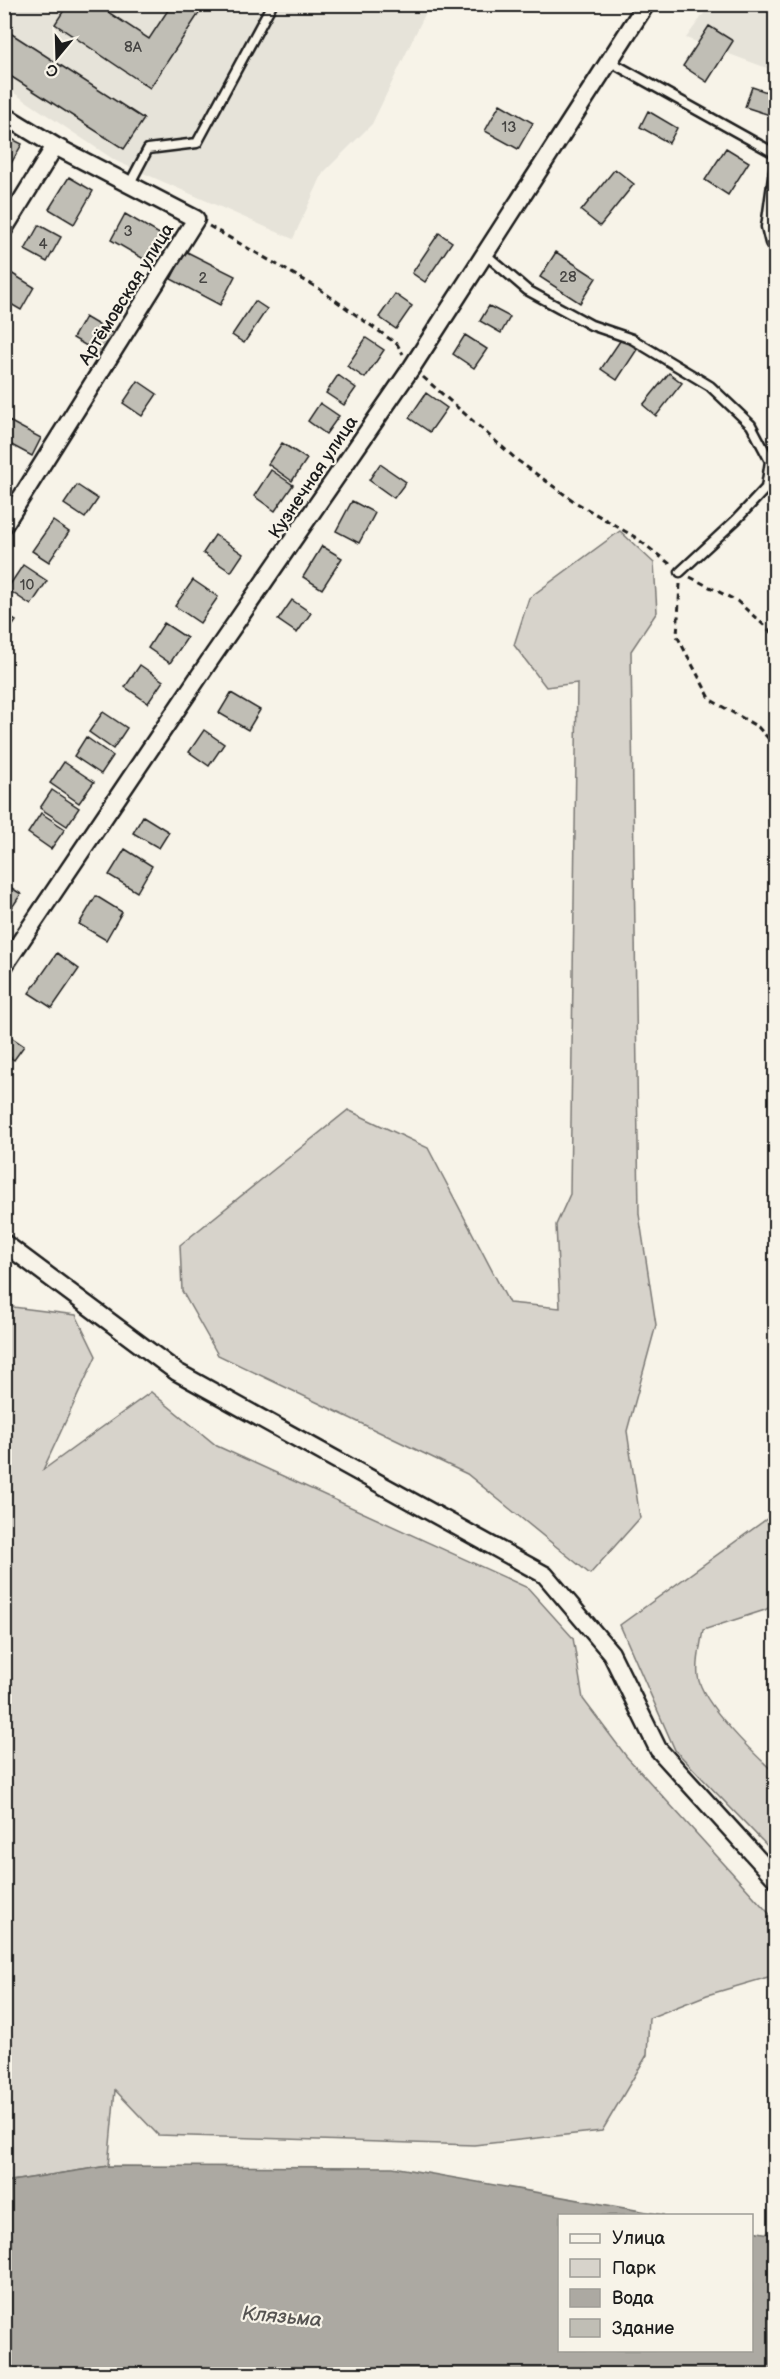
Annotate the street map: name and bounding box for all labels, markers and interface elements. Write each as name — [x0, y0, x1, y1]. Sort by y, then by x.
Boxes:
north arrow — [27, 27, 87, 87]
house number: 8А — [124, 38, 143, 57]
text: С — [44, 59, 61, 81]
house number: 13 — [501, 118, 517, 137]
street label: Артёмовская улица — [74, 219, 179, 370]
house number: 3 — [123, 222, 133, 241]
house number: 4 — [38, 235, 48, 254]
house number: 28 — [559, 268, 577, 287]
house number: 2 — [199, 269, 208, 288]
street label: Кузнечная улица — [265, 412, 362, 543]
house number: 10 — [20, 576, 34, 595]
legend — [558, 2214, 753, 2352]
text: Улица — [612, 2228, 666, 2249]
text: Парк — [612, 2258, 656, 2279]
text: Вода — [612, 2288, 654, 2309]
water label: Клязьма — [241, 2302, 323, 2332]
text: Здание — [612, 2318, 674, 2339]

